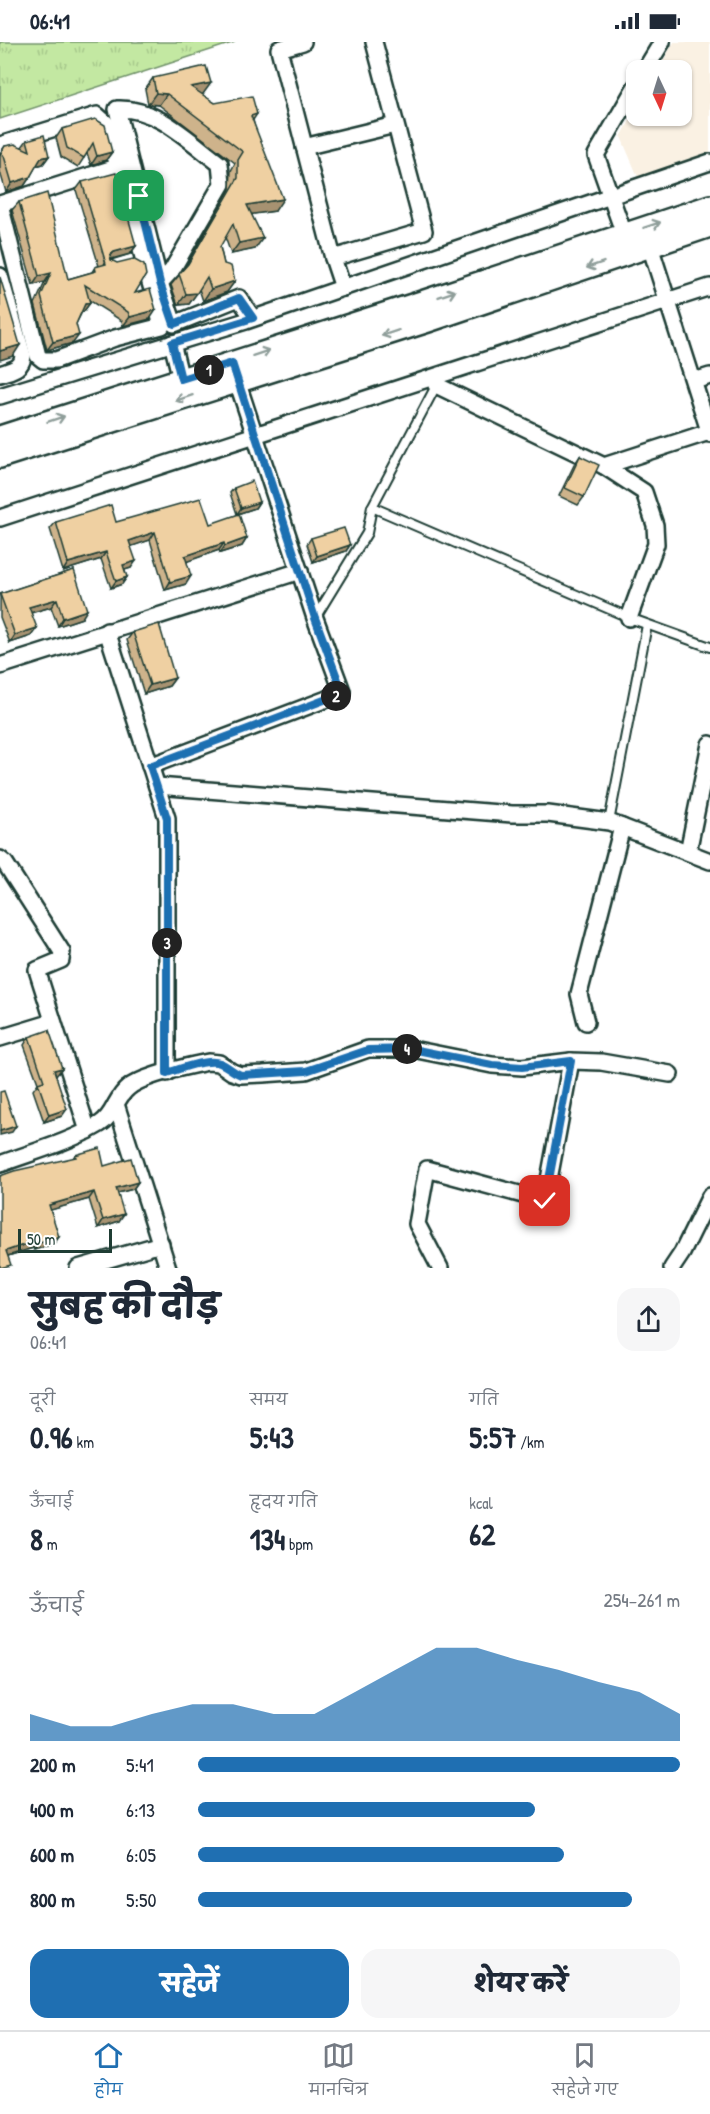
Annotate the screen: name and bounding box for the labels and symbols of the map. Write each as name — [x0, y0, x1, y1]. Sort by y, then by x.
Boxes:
north arrow — [626, 60, 692, 126]
pin — [113, 170, 164, 221]
one-way arrow — [642, 219, 661, 230]
one-way arrow — [586, 260, 605, 271]
one-way arrow — [437, 287, 456, 298]
one-way arrow — [381, 328, 400, 339]
one-way arrow — [251, 347, 270, 358]
pin: 1 — [194, 355, 224, 385]
one-way arrow — [175, 394, 194, 405]
one-way arrow — [46, 413, 65, 424]
pin: 2 — [321, 681, 351, 711]
pin: 3 — [152, 928, 182, 958]
pin: 4 — [392, 1034, 422, 1064]
pin — [519, 1175, 570, 1226]
scale bar — [18, 1226, 112, 1254]

